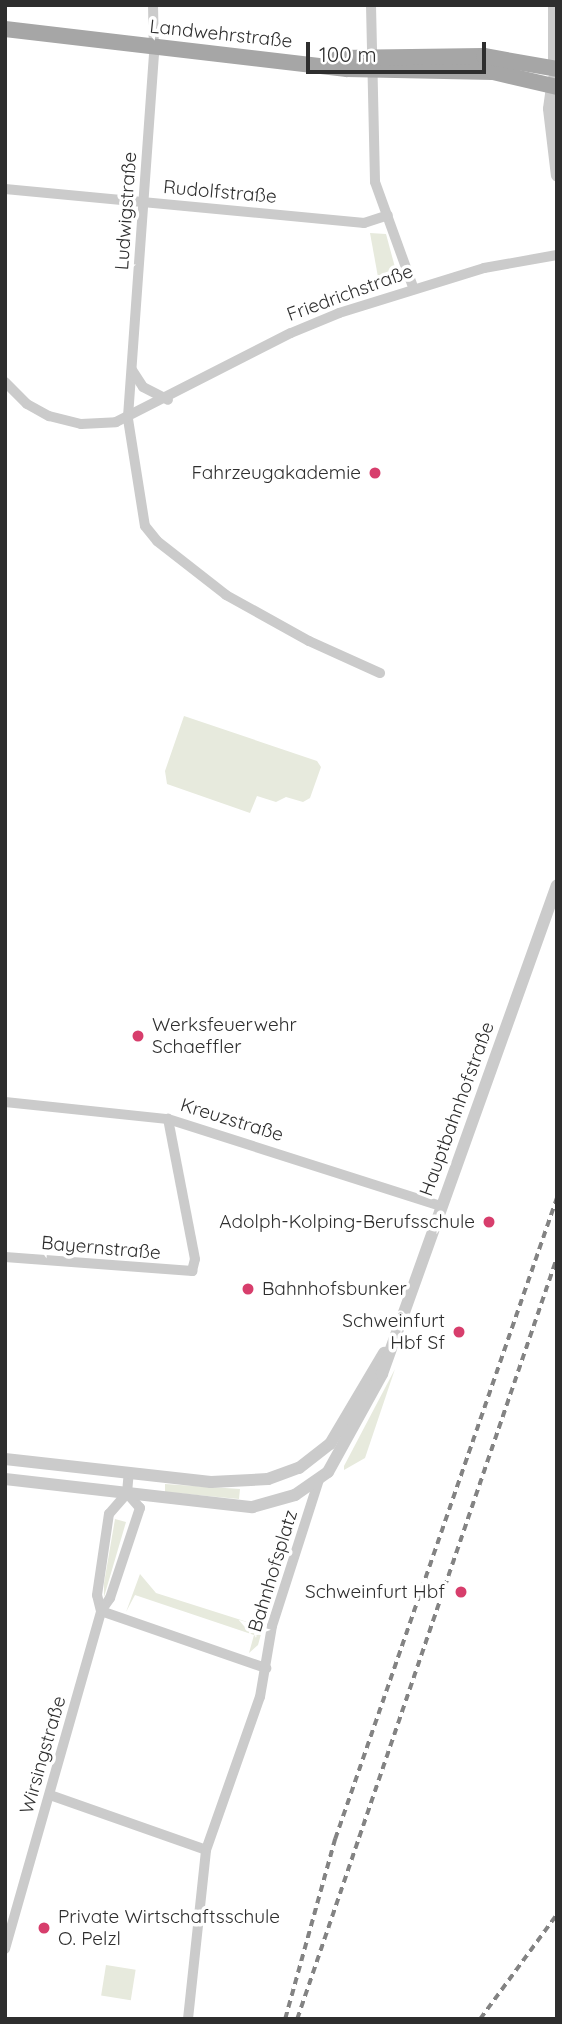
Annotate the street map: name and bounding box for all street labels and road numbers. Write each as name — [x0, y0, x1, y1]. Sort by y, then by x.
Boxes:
street label: Landwehrstraße — [148, 15, 294, 53]
street label: Ludwigstraße — [110, 151, 142, 271]
street label: Rudolfstraße — [162, 176, 278, 208]
street label: Friedrichstraße — [284, 260, 416, 326]
street label: Hauptbahnhofstraße — [415, 1019, 499, 1199]
street label: Kreuzstraße — [178, 1094, 286, 1146]
street label: Bayernstraße — [40, 1231, 162, 1265]
street label: Bahnhofsplatz — [244, 1507, 302, 1635]
street label: Wirsingstraße — [15, 1693, 71, 1817]

